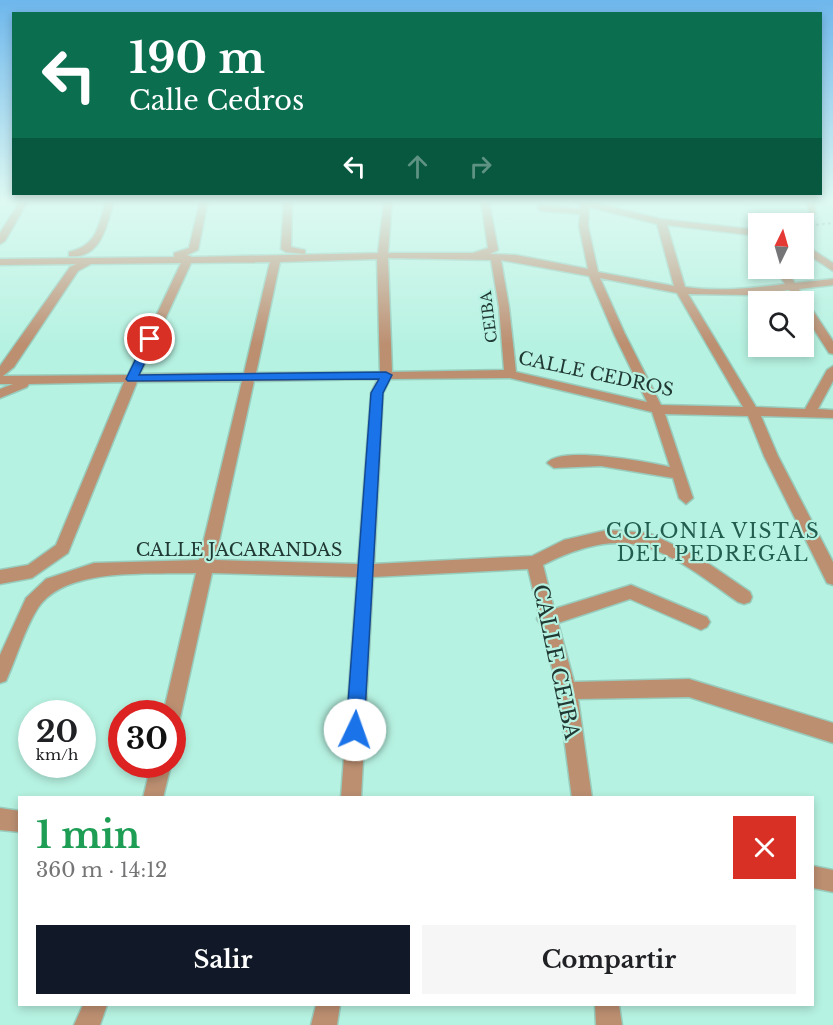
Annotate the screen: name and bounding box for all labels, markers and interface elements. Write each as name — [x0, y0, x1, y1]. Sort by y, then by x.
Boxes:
text: 190 m — [129, 32, 265, 84]
icon: left — [30, 36, 108, 114]
text: Calle Cedros — [129, 84, 304, 117]
icon: left — [338, 150, 371, 183]
icon: ahead — [401, 150, 434, 183]
icon: right — [464, 150, 497, 183]
north arrow — [748, 213, 814, 279]
map controls — [748, 213, 814, 357]
street label: CEIBA — [476, 290, 501, 344]
button: search — [748, 291, 814, 357]
pin — [124, 313, 175, 364]
icon: arrive — [133, 322, 166, 355]
street label: CALLE CEDROS — [516, 347, 676, 401]
district label: COLONIA VISTAS DEL PEDREGAL — [606, 519, 820, 566]
street label: CALLE JACARANDAS — [136, 539, 342, 561]
street label: CALLE CEIBA — [527, 582, 585, 743]
position arrow — [323, 698, 387, 762]
speed limit sign: 30 — [108, 700, 186, 778]
text: 20 — [36, 713, 78, 750]
text: km/h — [36, 745, 78, 764]
text: 1 min — [36, 813, 140, 858]
button: close — [733, 816, 796, 879]
text: 360 m · 14:12 — [36, 858, 167, 882]
button: Salir — [36, 925, 410, 994]
button: Compartir — [422, 925, 796, 994]

